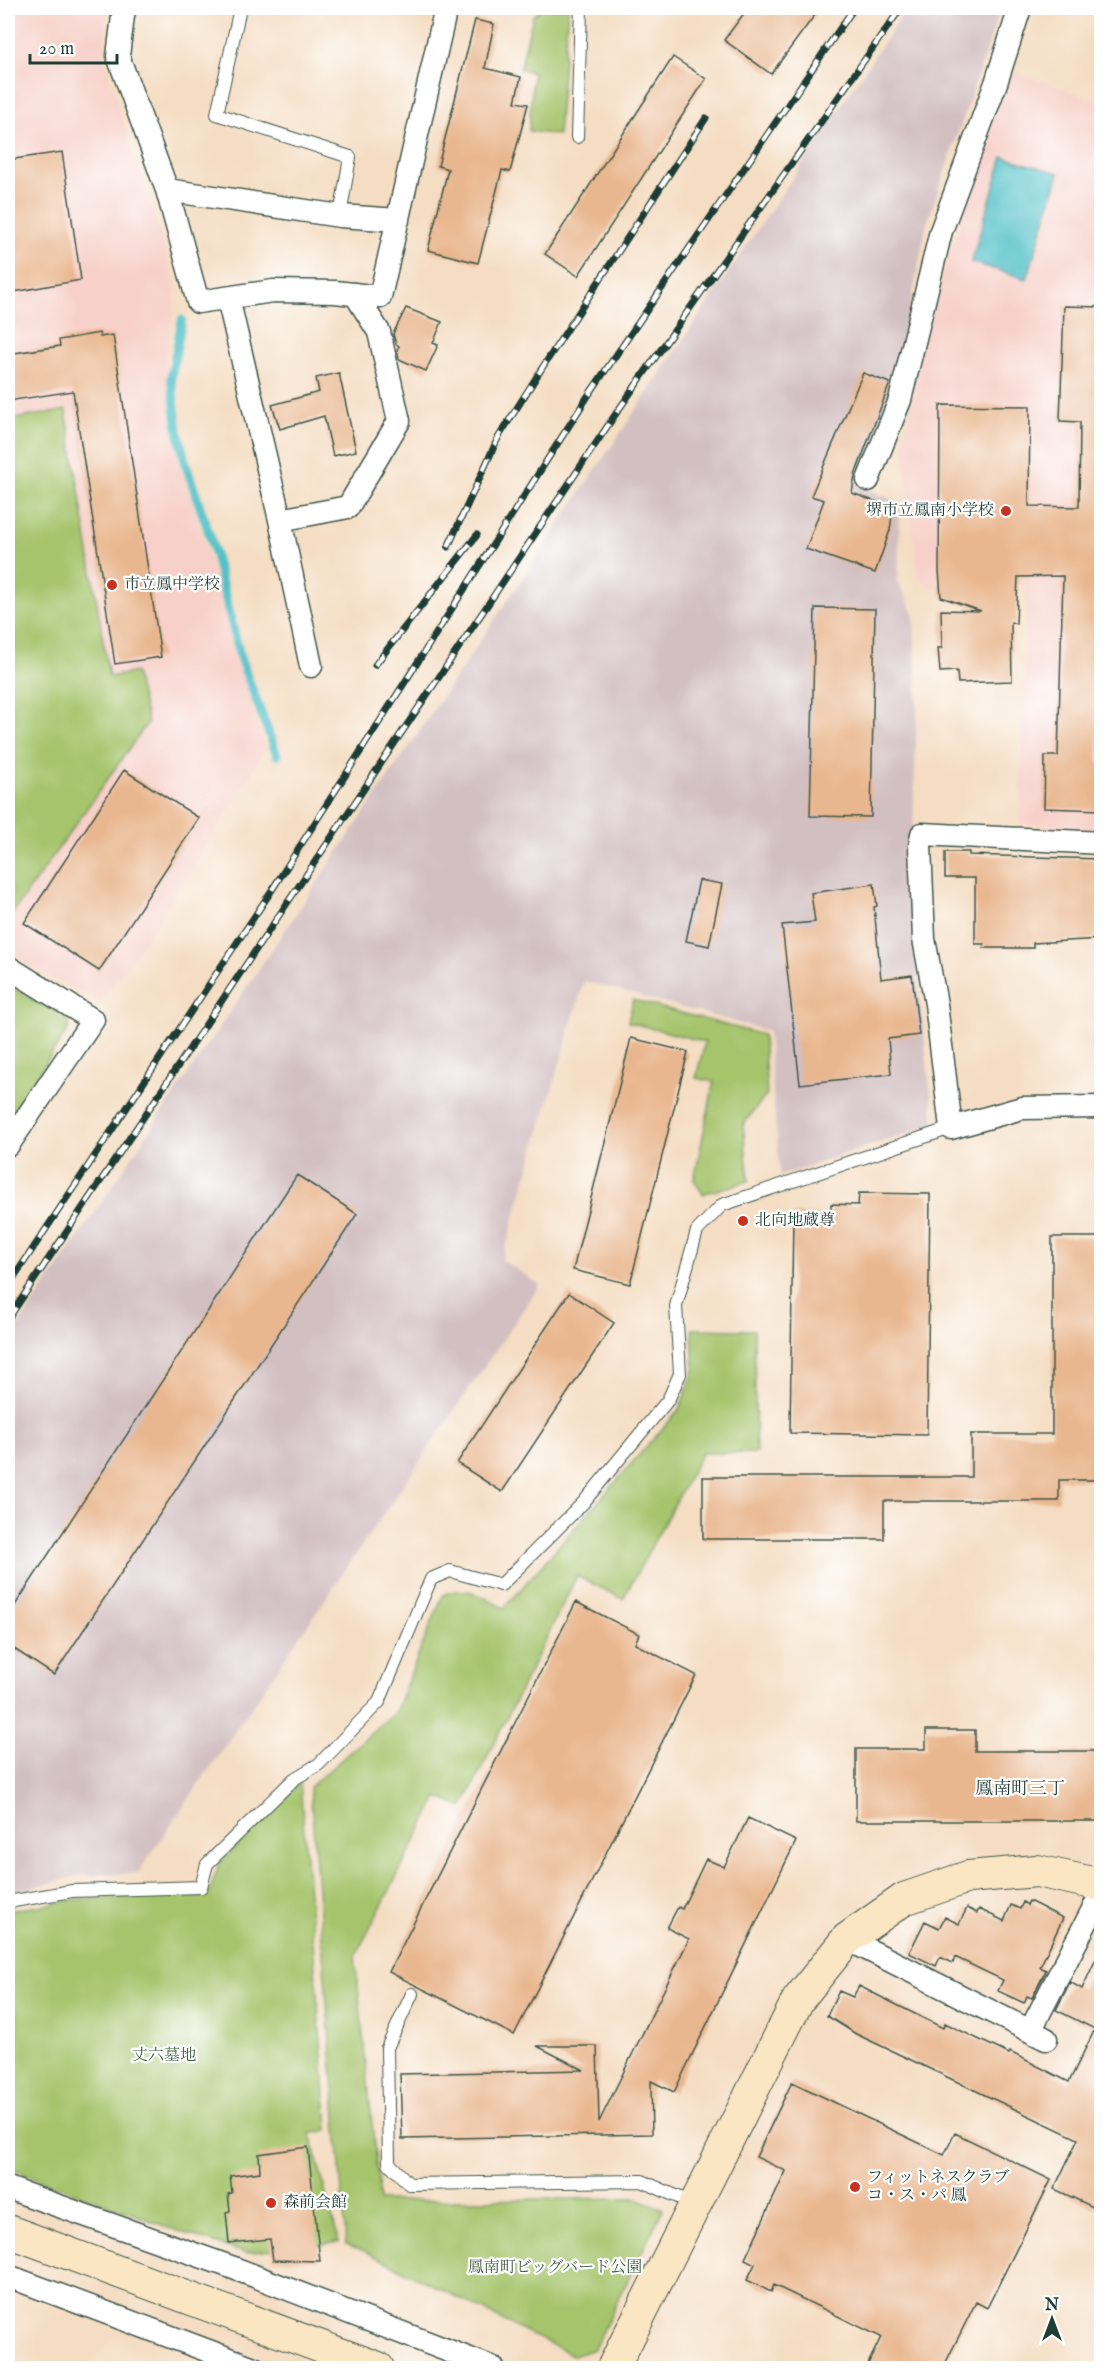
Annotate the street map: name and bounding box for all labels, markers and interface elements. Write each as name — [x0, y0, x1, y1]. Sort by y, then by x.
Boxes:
scale bar — [30, 27, 117, 65]
text: 20 m — [39, 38, 74, 61]
place label: 堺市立鳳南小学校 — [866, 501, 994, 521]
marker: 堺市立鳳南小学校 — [999, 504, 1013, 518]
place label: 市立鳳中学校 — [124, 575, 220, 595]
marker: 市立鳳中学校 — [105, 578, 119, 592]
place label: 北向地蔵尊 — [755, 1211, 835, 1231]
marker: 北向地蔵尊 — [736, 1214, 750, 1228]
district label: 鳳南町三丁 — [975, 1778, 1065, 1801]
park label: 丈六墓地 — [132, 2046, 196, 2066]
place label: フィットネスクラブ コ・ス・パ 鳳 — [867, 2168, 1010, 2206]
marker: フィットネスクラブ コ・ス・パ 鳳 — [848, 2180, 862, 2194]
place label: 森前会館 — [283, 2193, 347, 2213]
marker: 森前会館 — [264, 2196, 278, 2210]
park label: 鳳南町ビッグバード公園 — [468, 2258, 642, 2278]
north arrow — [1022, 2289, 1082, 2349]
text: N — [1044, 2296, 1059, 2316]

